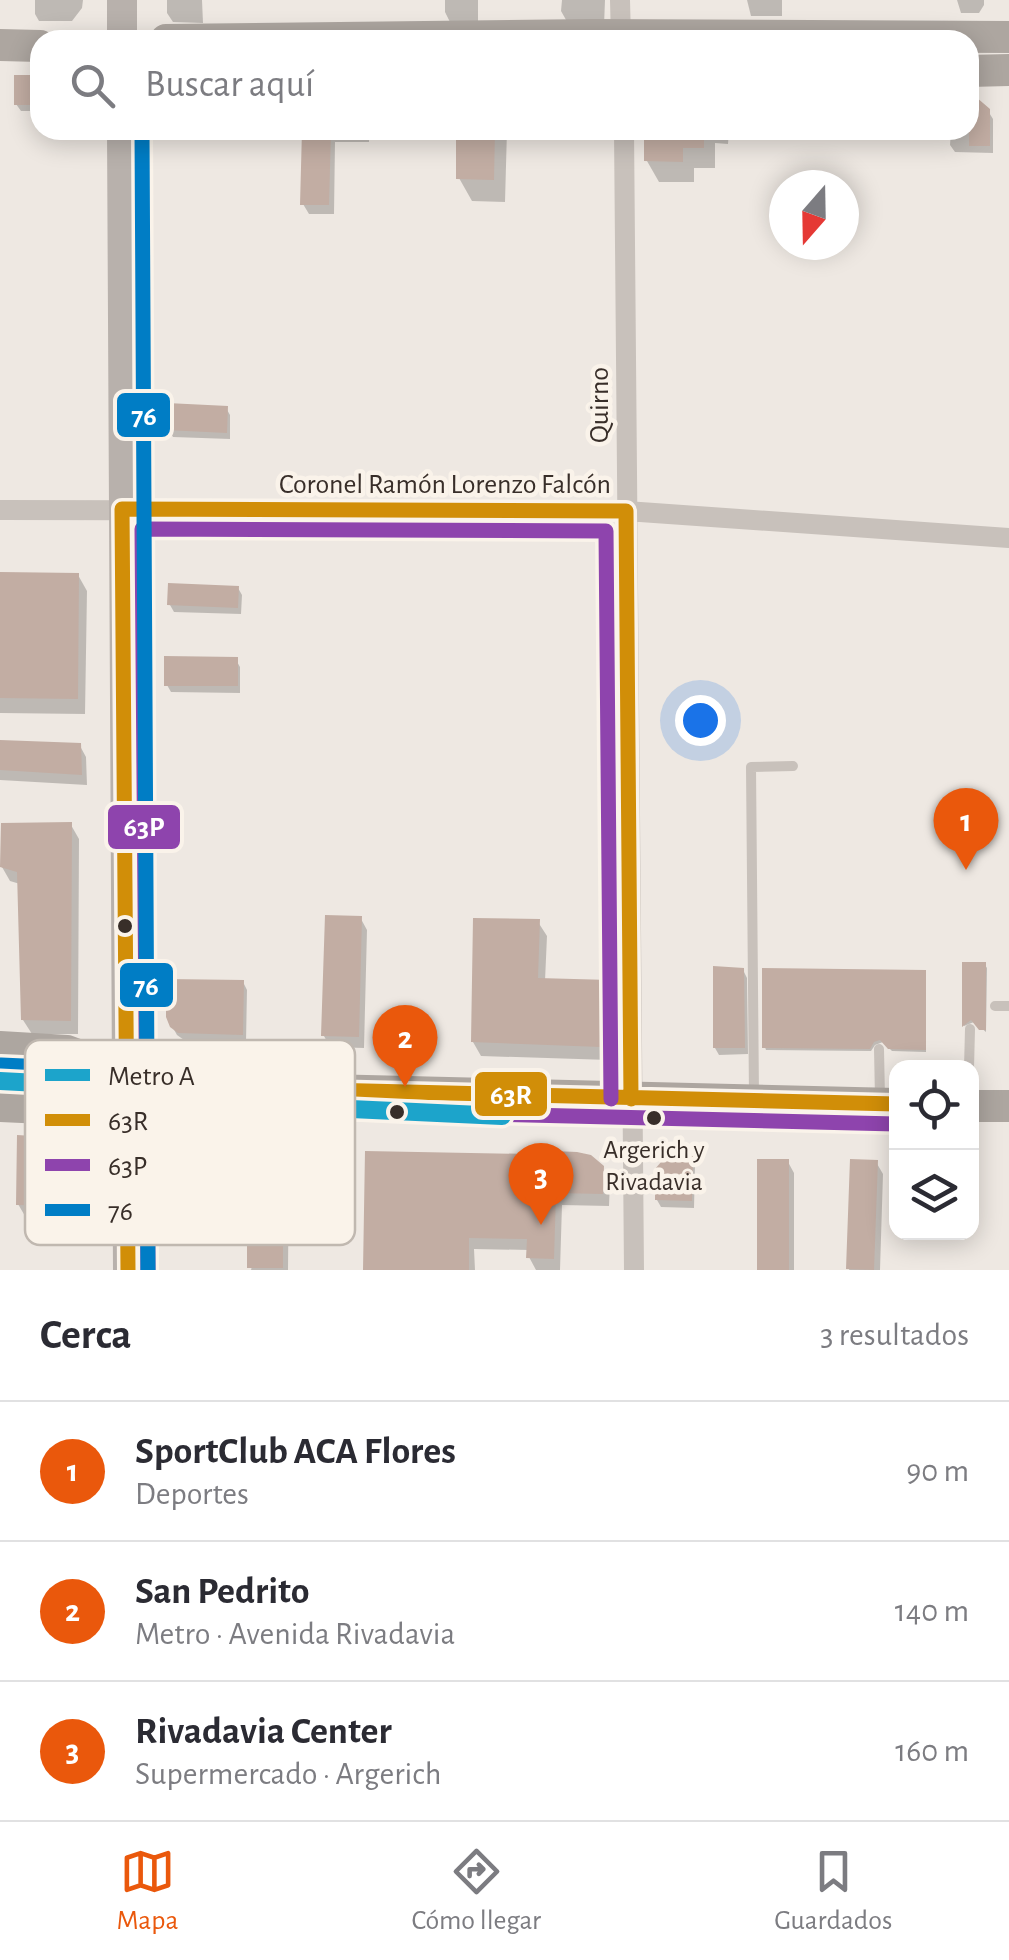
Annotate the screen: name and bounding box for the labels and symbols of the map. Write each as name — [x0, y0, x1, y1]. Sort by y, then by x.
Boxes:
north arrow — [769, 170, 859, 260]
street label: Quirno — [586, 367, 614, 443]
line badge: 76 — [115, 391, 172, 439]
text: 76 — [131, 403, 157, 431]
street label: Coronel Ramón Lorenzo Falcón — [279, 471, 611, 499]
your location — [675, 695, 726, 746]
pin: 1 — [934, 788, 998, 870]
line badge: 63P — [106, 803, 182, 851]
text: 63P — [123, 814, 165, 842]
unlabelled marker — [115, 916, 135, 936]
line badge: 76 — [118, 961, 175, 1009]
text: 76 — [133, 973, 159, 1001]
pin: 2 — [372, 1004, 438, 1087]
legend — [25, 1040, 355, 1245]
text: Metro A — [108, 1063, 195, 1091]
line badge: 63R — [473, 1070, 549, 1118]
text: 63R — [490, 1082, 532, 1110]
unlabelled marker — [387, 1102, 407, 1122]
text: 63R — [108, 1108, 148, 1136]
marker: Argerich y Rivadavia — [644, 1108, 664, 1128]
place label: Argerich y Rivadavia — [603, 1137, 705, 1195]
pin: 3 — [508, 1142, 574, 1225]
text: 63P — [108, 1153, 147, 1181]
text: 76 — [108, 1198, 133, 1226]

